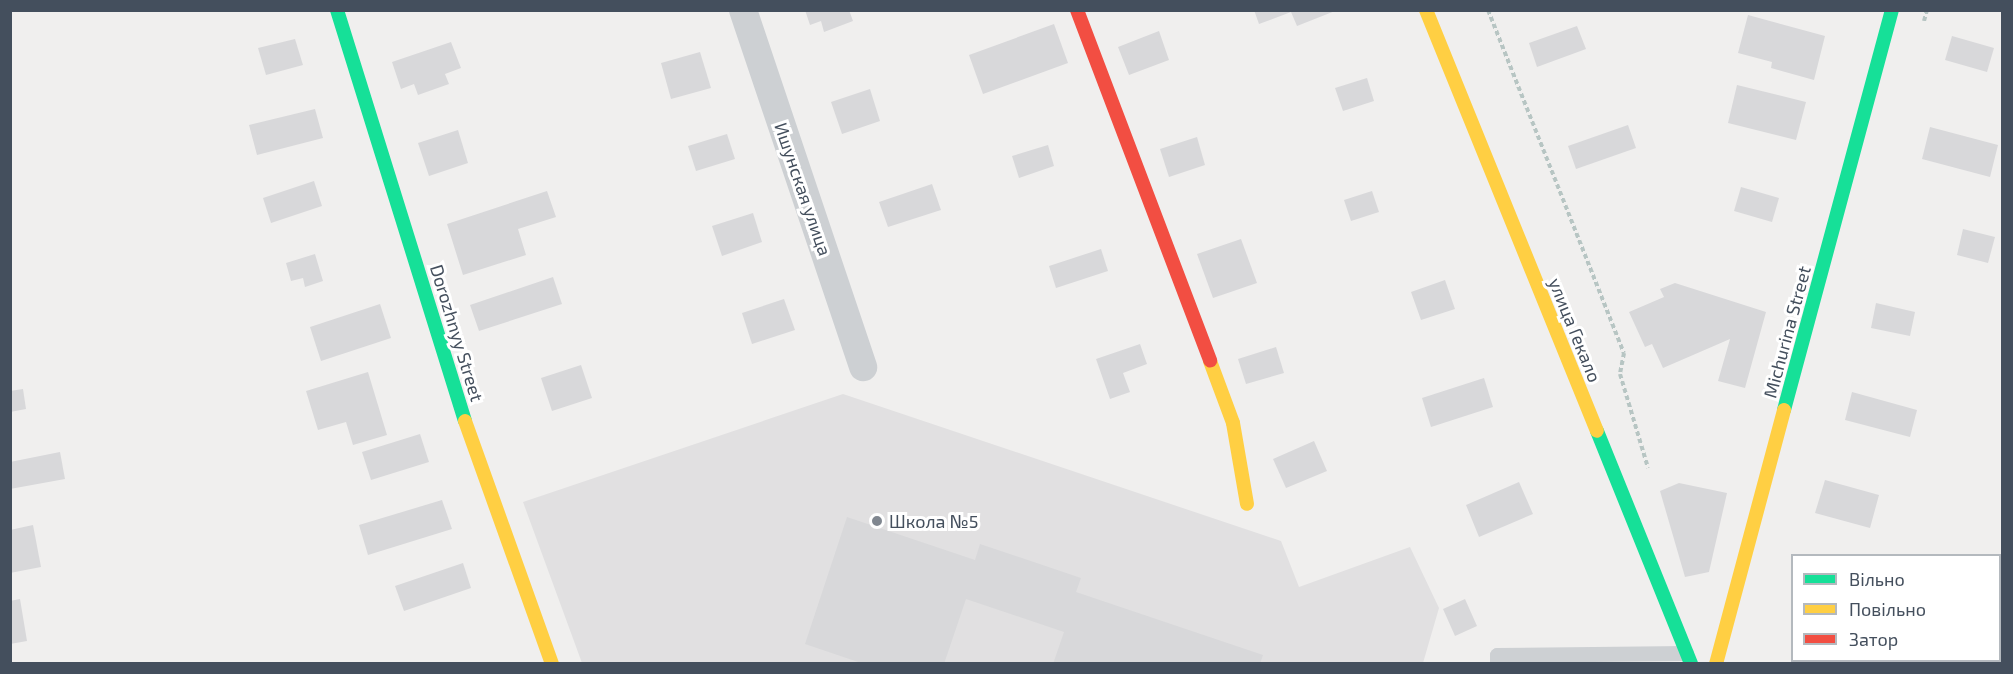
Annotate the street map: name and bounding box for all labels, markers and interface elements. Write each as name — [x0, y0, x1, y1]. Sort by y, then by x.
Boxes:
street label: Ишунская улица — [770, 120, 836, 258]
street label: Dorozhnyy Street — [426, 262, 488, 404]
street label: Michurina Street — [1759, 264, 1815, 400]
street label: улица Гекало — [1544, 275, 1606, 385]
place label: Школа №5 — [889, 510, 978, 532]
marker: Школа №5 — [870, 514, 884, 528]
legend — [1791, 554, 2001, 662]
text: Вільно — [1849, 568, 1905, 590]
text: Повільно — [1849, 598, 1926, 620]
text: Затор — [1849, 628, 1898, 650]

